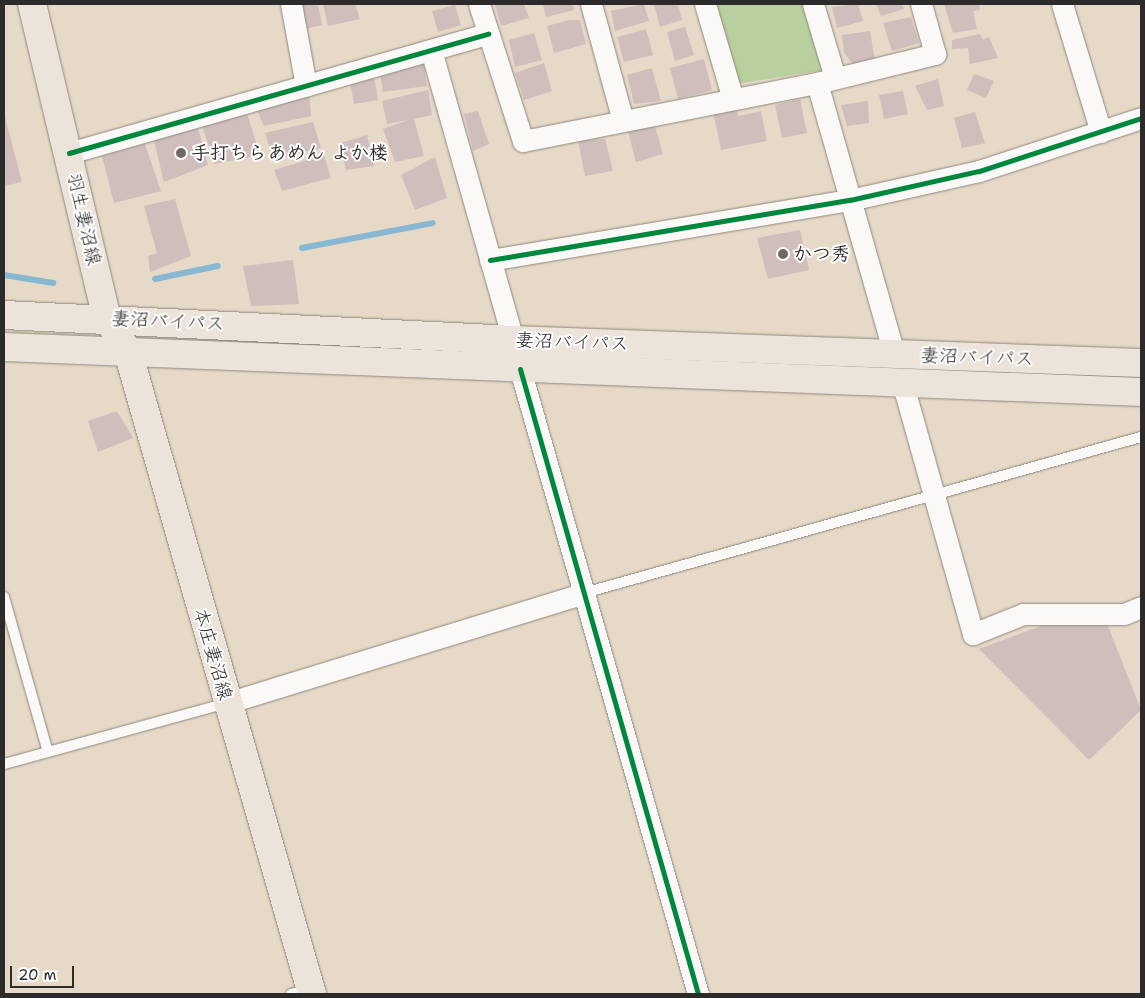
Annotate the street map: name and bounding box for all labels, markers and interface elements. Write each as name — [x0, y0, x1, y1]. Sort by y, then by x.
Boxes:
place label: 手打ちらあめん よか楼 — [191, 142, 388, 164]
marker: 手打ちらあめん よか楼 — [175, 147, 187, 159]
street label: 羽生妻沼線 — [62, 170, 106, 268]
place label: かつ秀 — [793, 243, 850, 265]
marker: かつ秀 — [777, 248, 789, 260]
street label: 妻沼バイパス — [110, 307, 226, 335]
street label: 妻沼バイパス — [515, 329, 629, 355]
street label: 妻沼バイパス — [920, 344, 1034, 370]
street label: 本庄妻沼線 — [189, 605, 237, 703]
scale bar — [12, 956, 76, 988]
text: 20 m — [18, 965, 57, 985]

